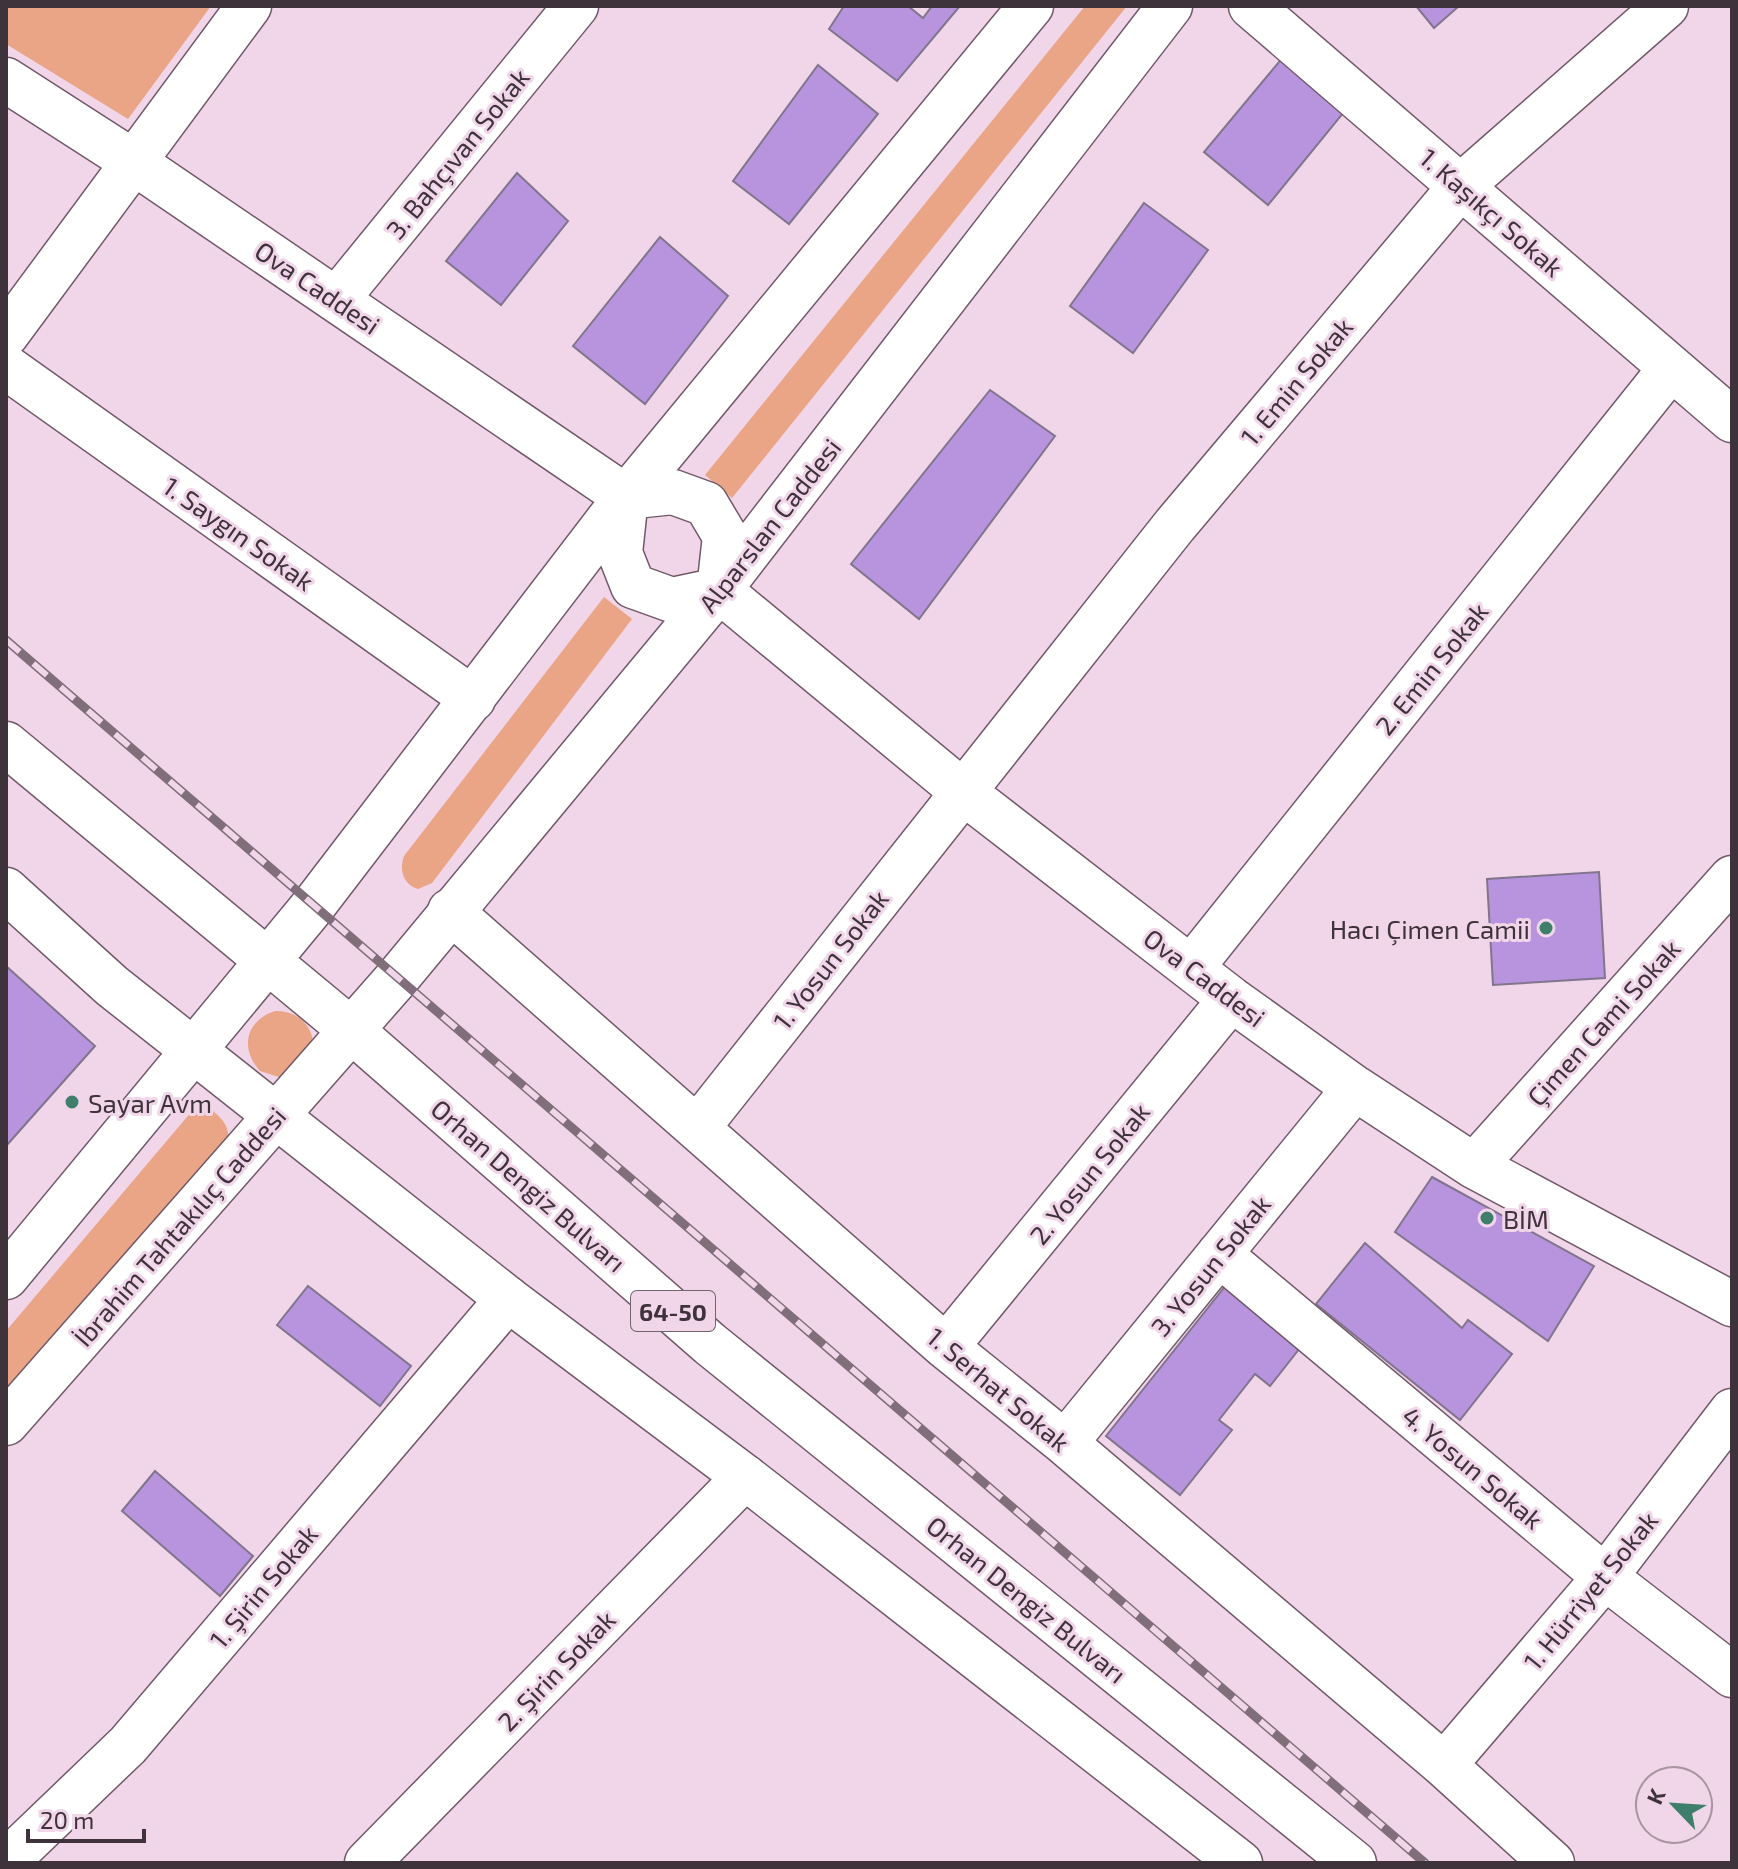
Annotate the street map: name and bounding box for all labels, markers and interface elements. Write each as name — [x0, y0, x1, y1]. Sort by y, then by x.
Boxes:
street label: 3. Bahçıvan Sokak — [379, 62, 537, 246]
street label: 1. Kaşıkçı Sokak — [1413, 141, 1570, 284]
street label: Ova Caddesi — [250, 234, 386, 340]
street label: 1. Emin Sokak — [1234, 311, 1358, 451]
street label: Alparslan Caddesi — [691, 432, 847, 618]
street label: 1. Saygın Sokak — [158, 470, 320, 596]
street label: 2. Emin Sokak — [1368, 596, 1494, 740]
street label: 1. Yosun Sokak — [766, 883, 894, 1035]
place label: Hacı Çimen Camii — [1330, 913, 1530, 946]
marker: Hacı Çimen Camii — [1537, 919, 1555, 937]
street label: Ova Caddesi — [1138, 921, 1272, 1033]
street label: Çimen Cami Sokak — [1520, 932, 1687, 1113]
place label: Sayar Avm — [88, 1087, 212, 1118]
street label: Orhan Dengiz Bulvarı — [425, 1092, 633, 1278]
marker: Sayar Avm — [63, 1093, 81, 1111]
street label: 2. Yosun Sokak — [1023, 1096, 1155, 1250]
street label: İbrahim Tahtakılıç Caddesi — [67, 1100, 293, 1353]
street label: 3. Yosun Sokak — [1144, 1188, 1276, 1342]
place label: BİM — [1503, 1203, 1549, 1234]
marker: BİM — [1478, 1209, 1496, 1227]
road number: 64-50 — [631, 1291, 715, 1331]
street label: 1. Serhat Sokak — [922, 1320, 1076, 1458]
street label: 4. Yosun Sokak — [1396, 1399, 1550, 1535]
street label: 1. Hürriyet Sokak — [1517, 1504, 1663, 1676]
street label: Orhan Dengiz Bulvarı — [921, 1509, 1133, 1689]
street label: 1. Şirin Sokak — [203, 1518, 325, 1655]
street label: 2. Şirin Sokak — [491, 1603, 623, 1738]
north arrow — [1634, 1765, 1714, 1845]
text: K — [1640, 1784, 1670, 1808]
scale bar — [28, 1793, 144, 1843]
text: 20 m — [40, 1805, 94, 1834]

